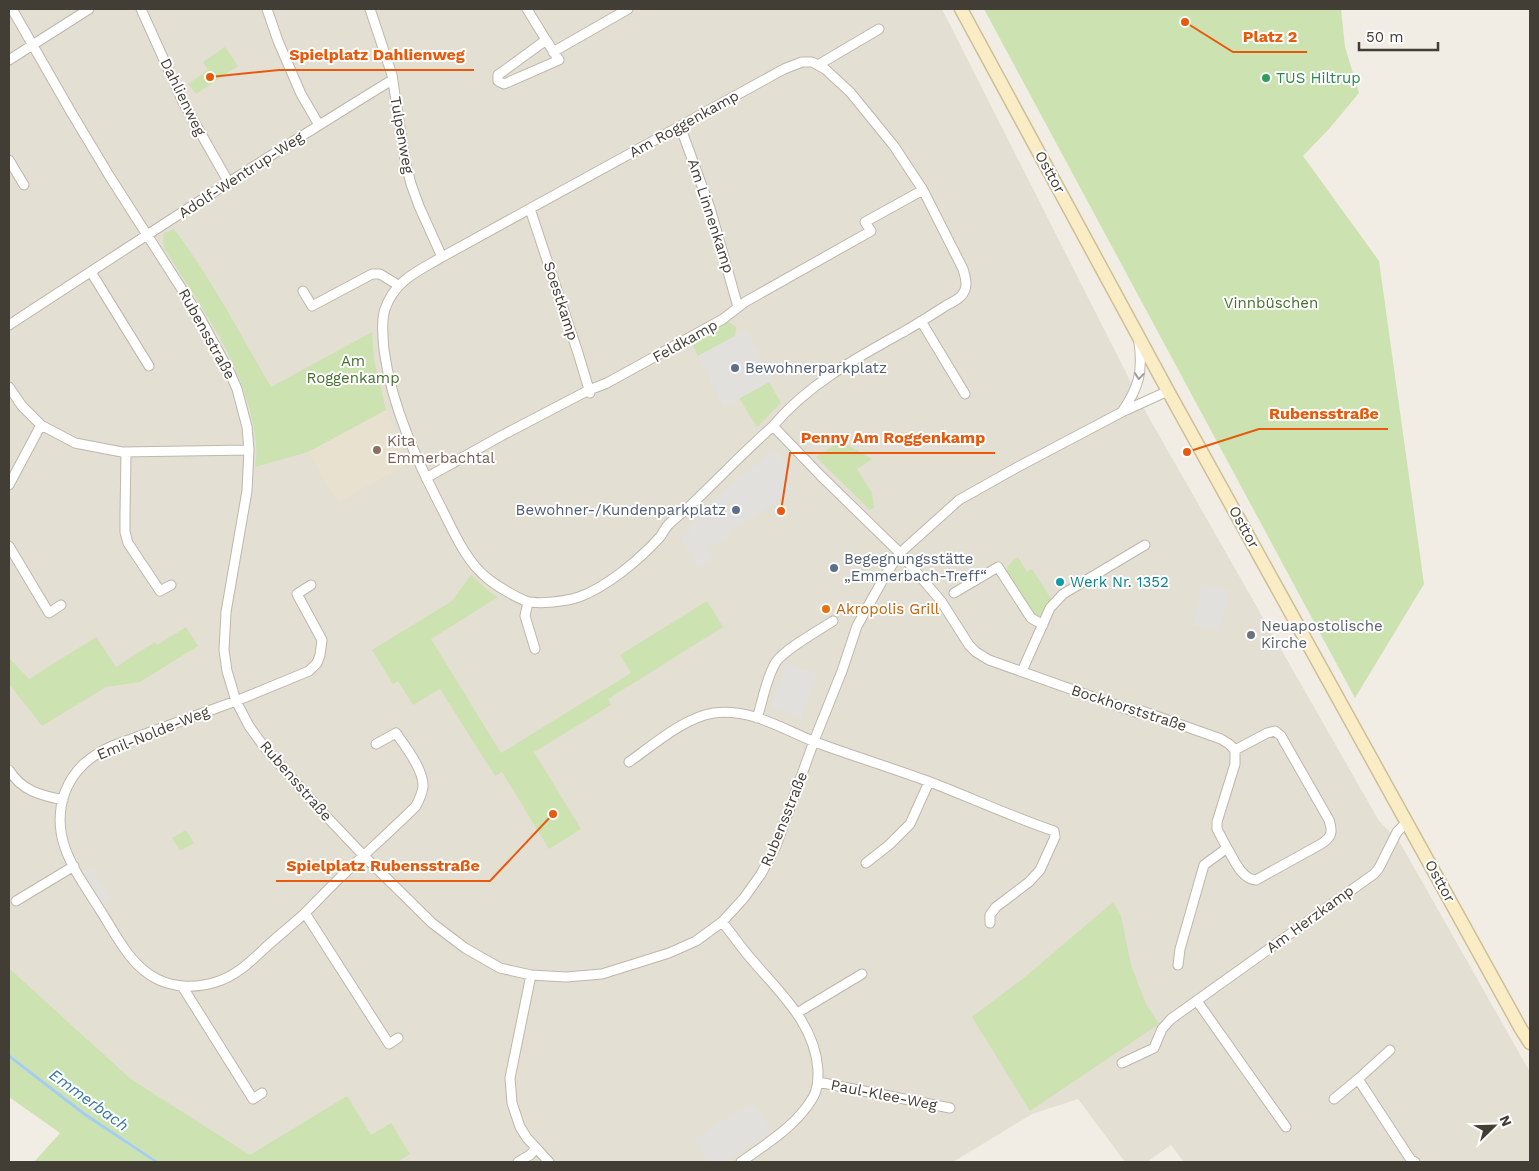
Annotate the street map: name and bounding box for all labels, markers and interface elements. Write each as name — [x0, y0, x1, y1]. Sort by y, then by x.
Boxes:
scale bar — [1359, 20, 1438, 52]
callout: Platz 2 — [1233, 21, 1307, 52]
text: Platz 2 — [1243, 27, 1297, 46]
text: 50 m — [1366, 28, 1403, 46]
callout: Spielplatz Dahlienweg — [279, 39, 474, 70]
text: Spielplatz Dahlienweg — [289, 45, 465, 64]
street label: Dahlienweg — [157, 55, 209, 139]
place label: TUS Hiltrup — [1276, 69, 1361, 87]
marker: TUS Hiltrup — [1260, 72, 1272, 84]
street label: Am Roggenkamp — [626, 86, 742, 162]
street label: Tulpenweg — [386, 95, 418, 175]
street label: Adolf-Wentrup-Weg — [175, 128, 307, 222]
street label: Osttor — [1031, 148, 1069, 196]
street label: Am Linnenkamp — [684, 156, 738, 276]
street label: Soestkamp — [540, 259, 582, 343]
street label: Rubensstraße — [175, 286, 239, 382]
park label: Vinnbüschen — [1224, 294, 1318, 312]
street label: Feldkamp — [649, 316, 721, 366]
park label: Am Roggenkamp — [306, 352, 400, 387]
place label: Bewohnerparkplatz — [745, 359, 887, 377]
marker: Bewohnerparkplatz — [729, 362, 741, 374]
one-way arrow — [1133, 372, 1144, 380]
callout: Rubensstraße — [1259, 398, 1388, 429]
text: Rubensstraße — [1269, 404, 1379, 423]
callout: Penny Am Roggenkamp — [790, 422, 995, 453]
text: Penny Am Roggenkamp — [801, 428, 985, 447]
place label: Kita Emmerbachtal — [387, 432, 495, 467]
marker: Kita Emmerbachtal — [371, 444, 383, 456]
place label: Bewohner-/Kundenparkplatz — [516, 501, 726, 519]
street label: Osttor — [1225, 503, 1263, 551]
marker: Bewohner-/Kundenparkplatz — [730, 504, 742, 516]
place label: Begegnungsstätte „Emmerbach-Treff“ — [844, 550, 987, 585]
marker: Begegnungsstätte „Emmerbach-Treff“ — [828, 562, 840, 574]
place label: Werk Nr. 1352 — [1070, 573, 1169, 591]
marker: Werk Nr. 1352 — [1054, 576, 1066, 588]
place label: Akropolis Grill — [836, 600, 940, 618]
marker: Akropolis Grill — [820, 603, 832, 615]
place label: Neuapostolische Kirche — [1261, 617, 1383, 652]
marker: Neuapostolische Kirche — [1245, 629, 1257, 641]
street label: Bockhorststraße — [1069, 681, 1189, 735]
street label: Emil-Nolde-Weg — [94, 702, 212, 764]
street label: Rubensstraße — [256, 737, 336, 825]
street label: Rubensstraße — [757, 769, 811, 869]
callout: Spielplatz Rubensstraße — [276, 850, 490, 881]
text: Spielplatz Rubensstraße — [286, 856, 480, 875]
street label: Osttor — [1421, 857, 1459, 905]
street label: Am Herzkamp — [1263, 881, 1357, 957]
water label: Emmerbach — [46, 1065, 132, 1135]
street label: Paul-Klee-Weg — [829, 1076, 939, 1114]
north arrow — [1469, 1101, 1519, 1151]
text: N — [1497, 1113, 1515, 1129]

